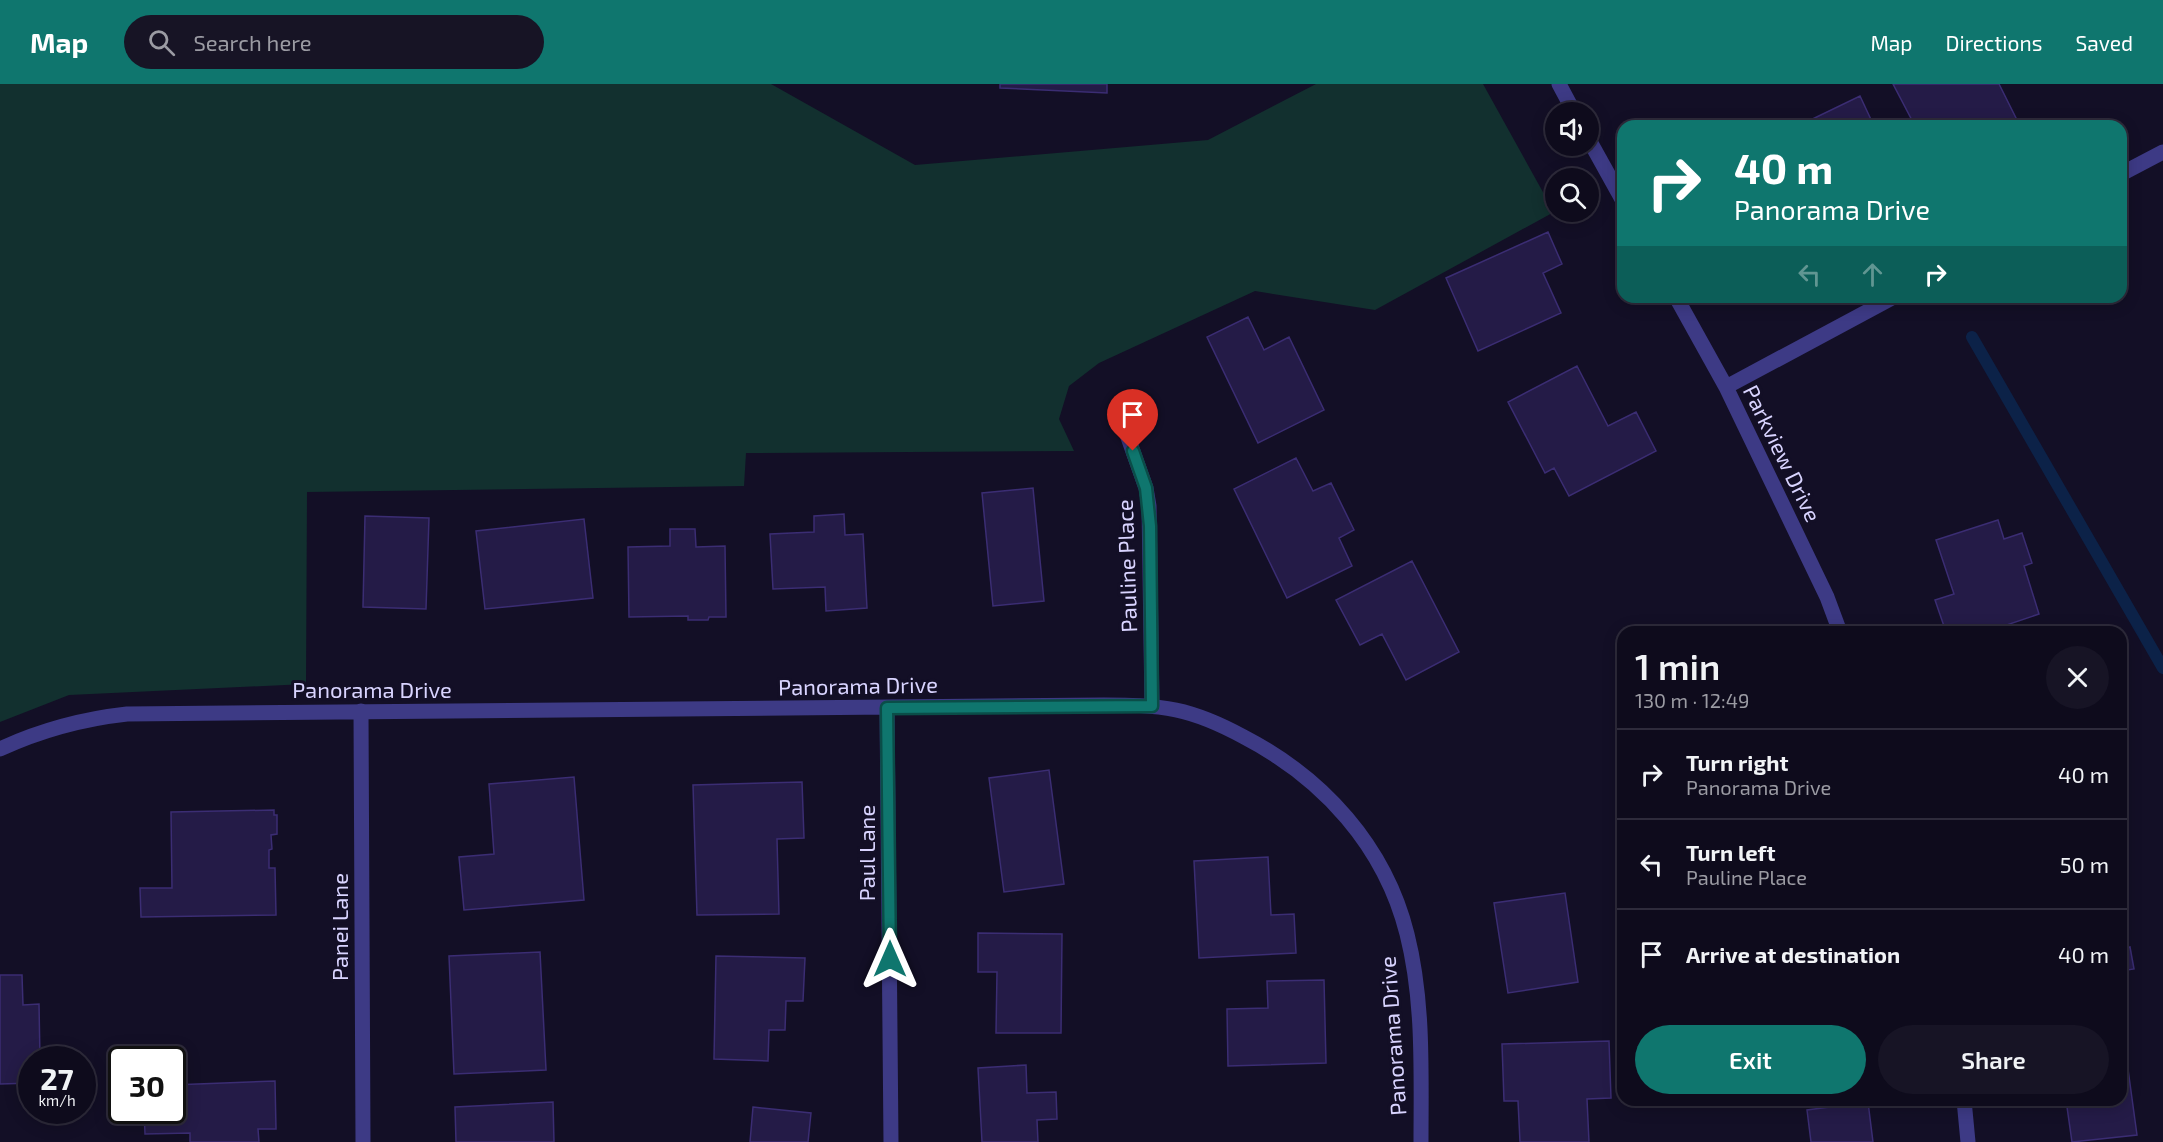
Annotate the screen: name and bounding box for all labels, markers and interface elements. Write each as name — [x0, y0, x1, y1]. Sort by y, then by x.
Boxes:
search box — [124, 15, 544, 69]
text: Map — [30, 25, 88, 59]
icon: search — [145, 26, 178, 59]
text: Search here — [193, 29, 312, 55]
text: Map — [1870, 30, 1913, 55]
text: Directions — [1946, 30, 2042, 55]
text: Saved — [2075, 30, 2133, 55]
map controls — [1545, 102, 1599, 222]
button: sound — [1545, 102, 1599, 156]
text: 40 m — [1734, 142, 1833, 192]
icon: right — [1635, 144, 1713, 222]
button: search — [1545, 168, 1599, 222]
text: Panorama Drive — [1734, 193, 1930, 225]
icon: left — [1793, 258, 1826, 291]
icon: ahead — [1856, 258, 1889, 291]
icon: right — [1919, 258, 1952, 291]
street label: Parkview Drive — [1739, 380, 1827, 526]
pin — [1107, 389, 1158, 451]
icon: arrive — [1116, 398, 1149, 431]
street label: Pauline Place — [1111, 499, 1141, 633]
text: 1 min — [1635, 644, 1720, 687]
button: close — [2046, 646, 2109, 709]
street label: Panorama Drive — [778, 671, 938, 699]
street label: Panorama Drive — [292, 676, 452, 702]
text: 130 m · 12:49 — [1635, 688, 1749, 712]
text: Turn right — [1686, 749, 1788, 775]
icon: right — [1635, 758, 1668, 791]
text: 40 m — [2058, 761, 2109, 787]
text: Panorama Drive — [1686, 775, 1831, 799]
street label: Paul Lane — [853, 805, 879, 901]
text: Turn left — [1686, 839, 1775, 865]
icon: left — [1635, 848, 1668, 881]
text: 50 m — [2060, 851, 2109, 877]
text: Pauline Place — [1686, 865, 1807, 889]
street label: Panei Lane — [326, 873, 352, 981]
position arrow — [858, 927, 922, 991]
icon: arrive — [1635, 938, 1668, 971]
text: Arrive at destination — [1686, 941, 1900, 967]
text: 40 m — [2058, 941, 2109, 967]
street label: Panorama Drive — [1373, 955, 1411, 1117]
button: Exit — [1635, 1025, 1866, 1094]
button: Share — [1878, 1025, 2109, 1094]
speed limit sign: 30 — [108, 1046, 186, 1124]
text: 27 — [40, 1060, 74, 1096]
text: km/h — [38, 1091, 76, 1109]

